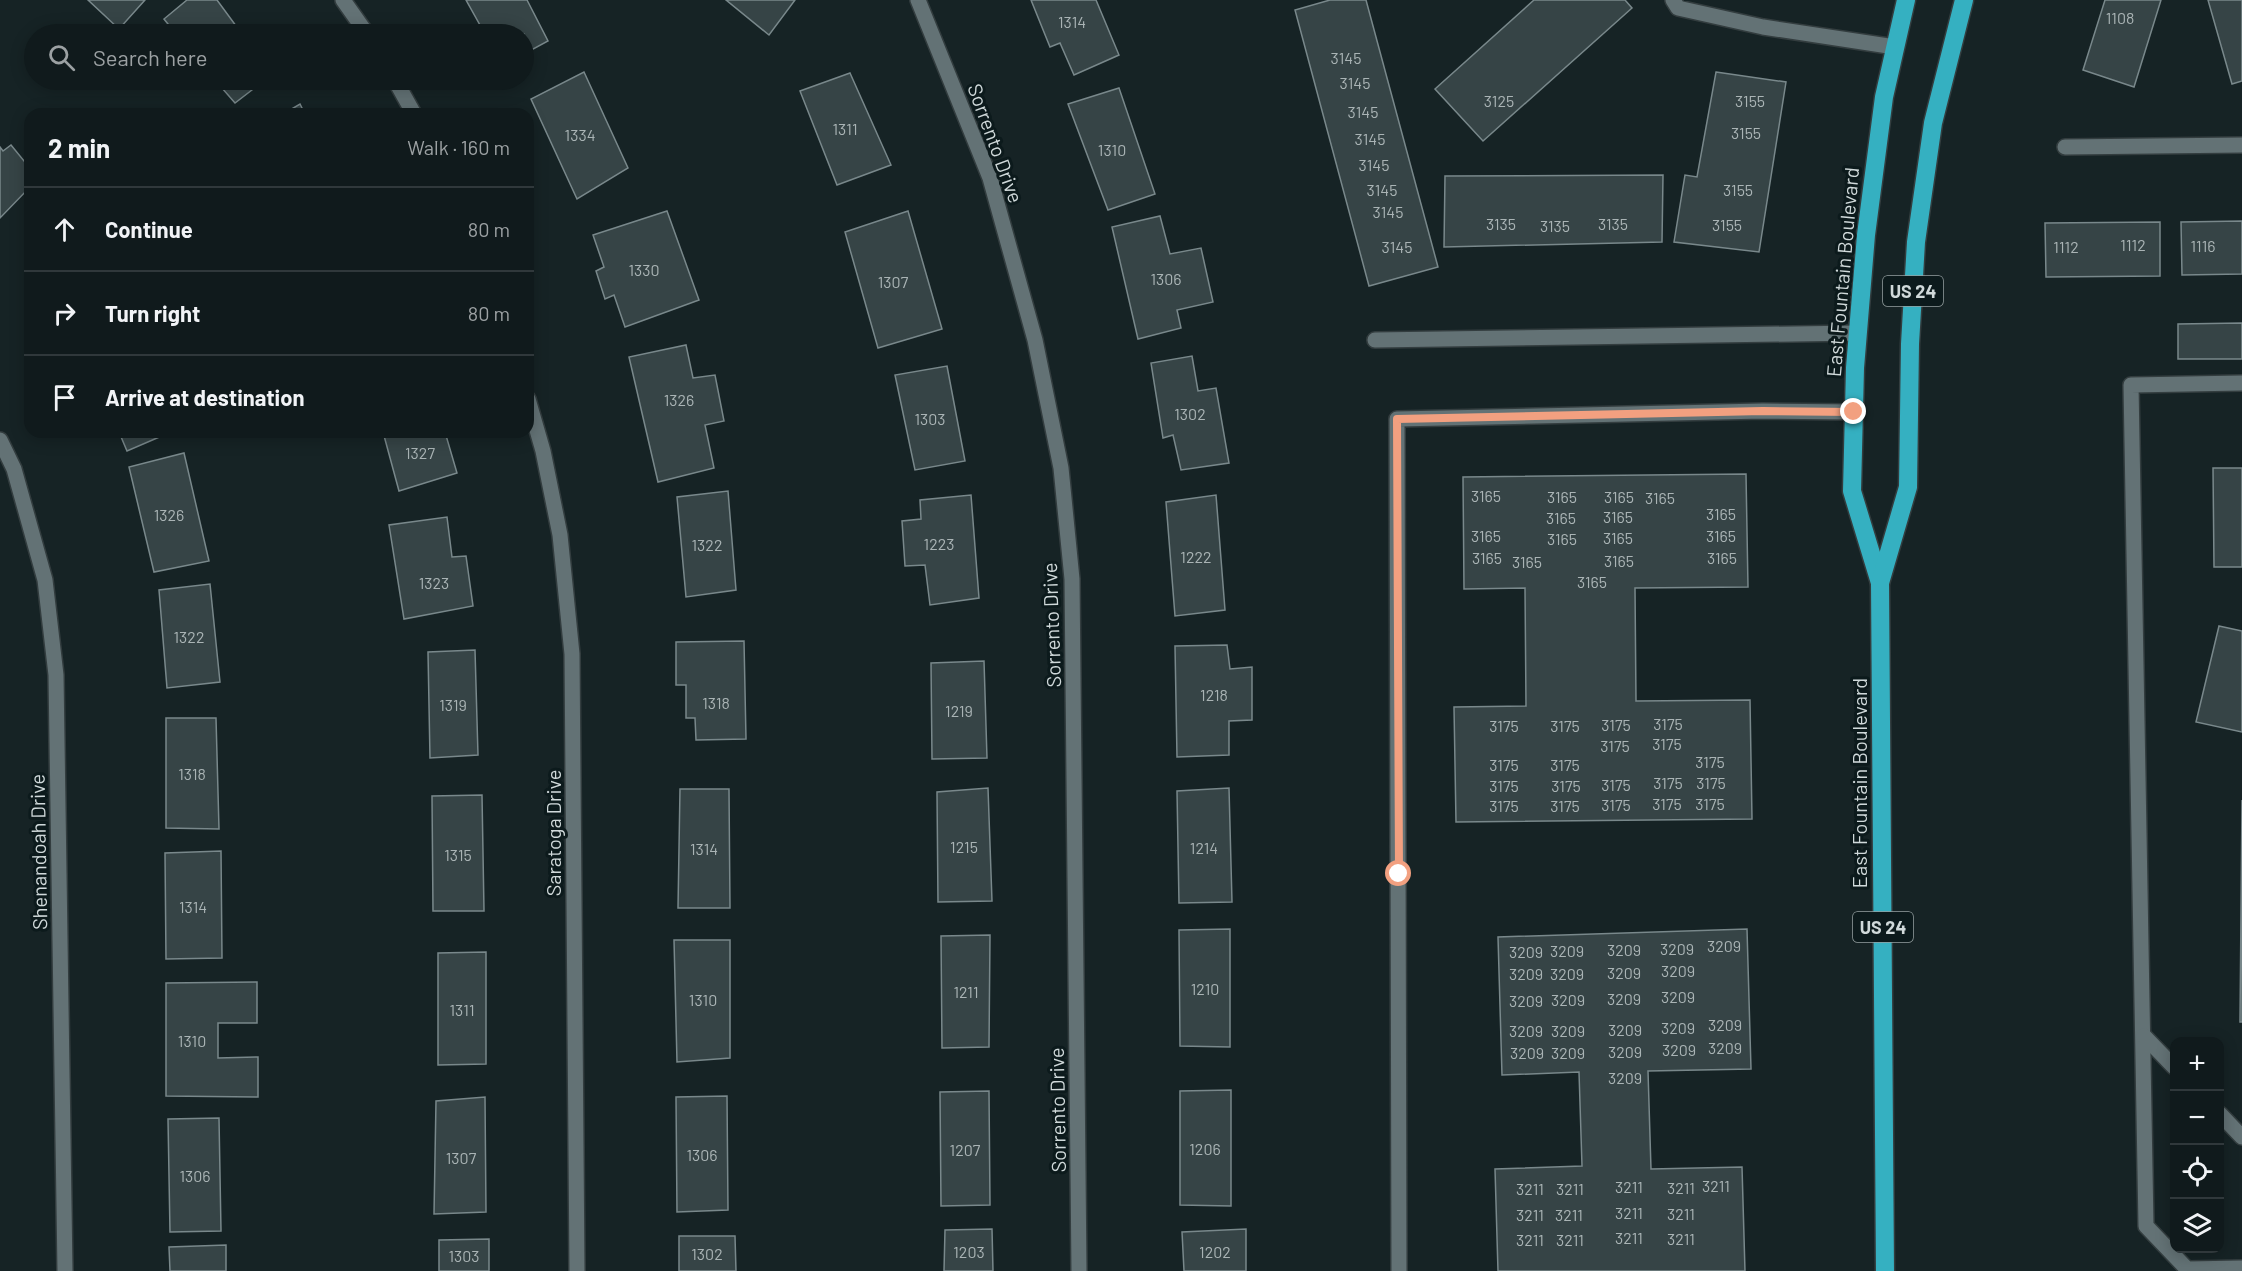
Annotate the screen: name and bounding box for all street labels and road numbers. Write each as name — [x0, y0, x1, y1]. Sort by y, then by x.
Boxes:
street label: Sorrento Drive — [963, 80, 1029, 206]
street label: East Fountain Boulevard — [1821, 166, 1863, 378]
road number: US 24 — [1883, 276, 1943, 306]
street label: Sorrento Drive — [1037, 562, 1065, 688]
street label: East Fountain Boulevard — [1847, 678, 1871, 888]
street label: Saratoga Drive — [541, 770, 565, 896]
street label: Shenandoah Drive — [25, 774, 51, 930]
road number: US 24 — [1853, 912, 1913, 942]
street label: Sorrento Drive — [1044, 1047, 1070, 1173]

